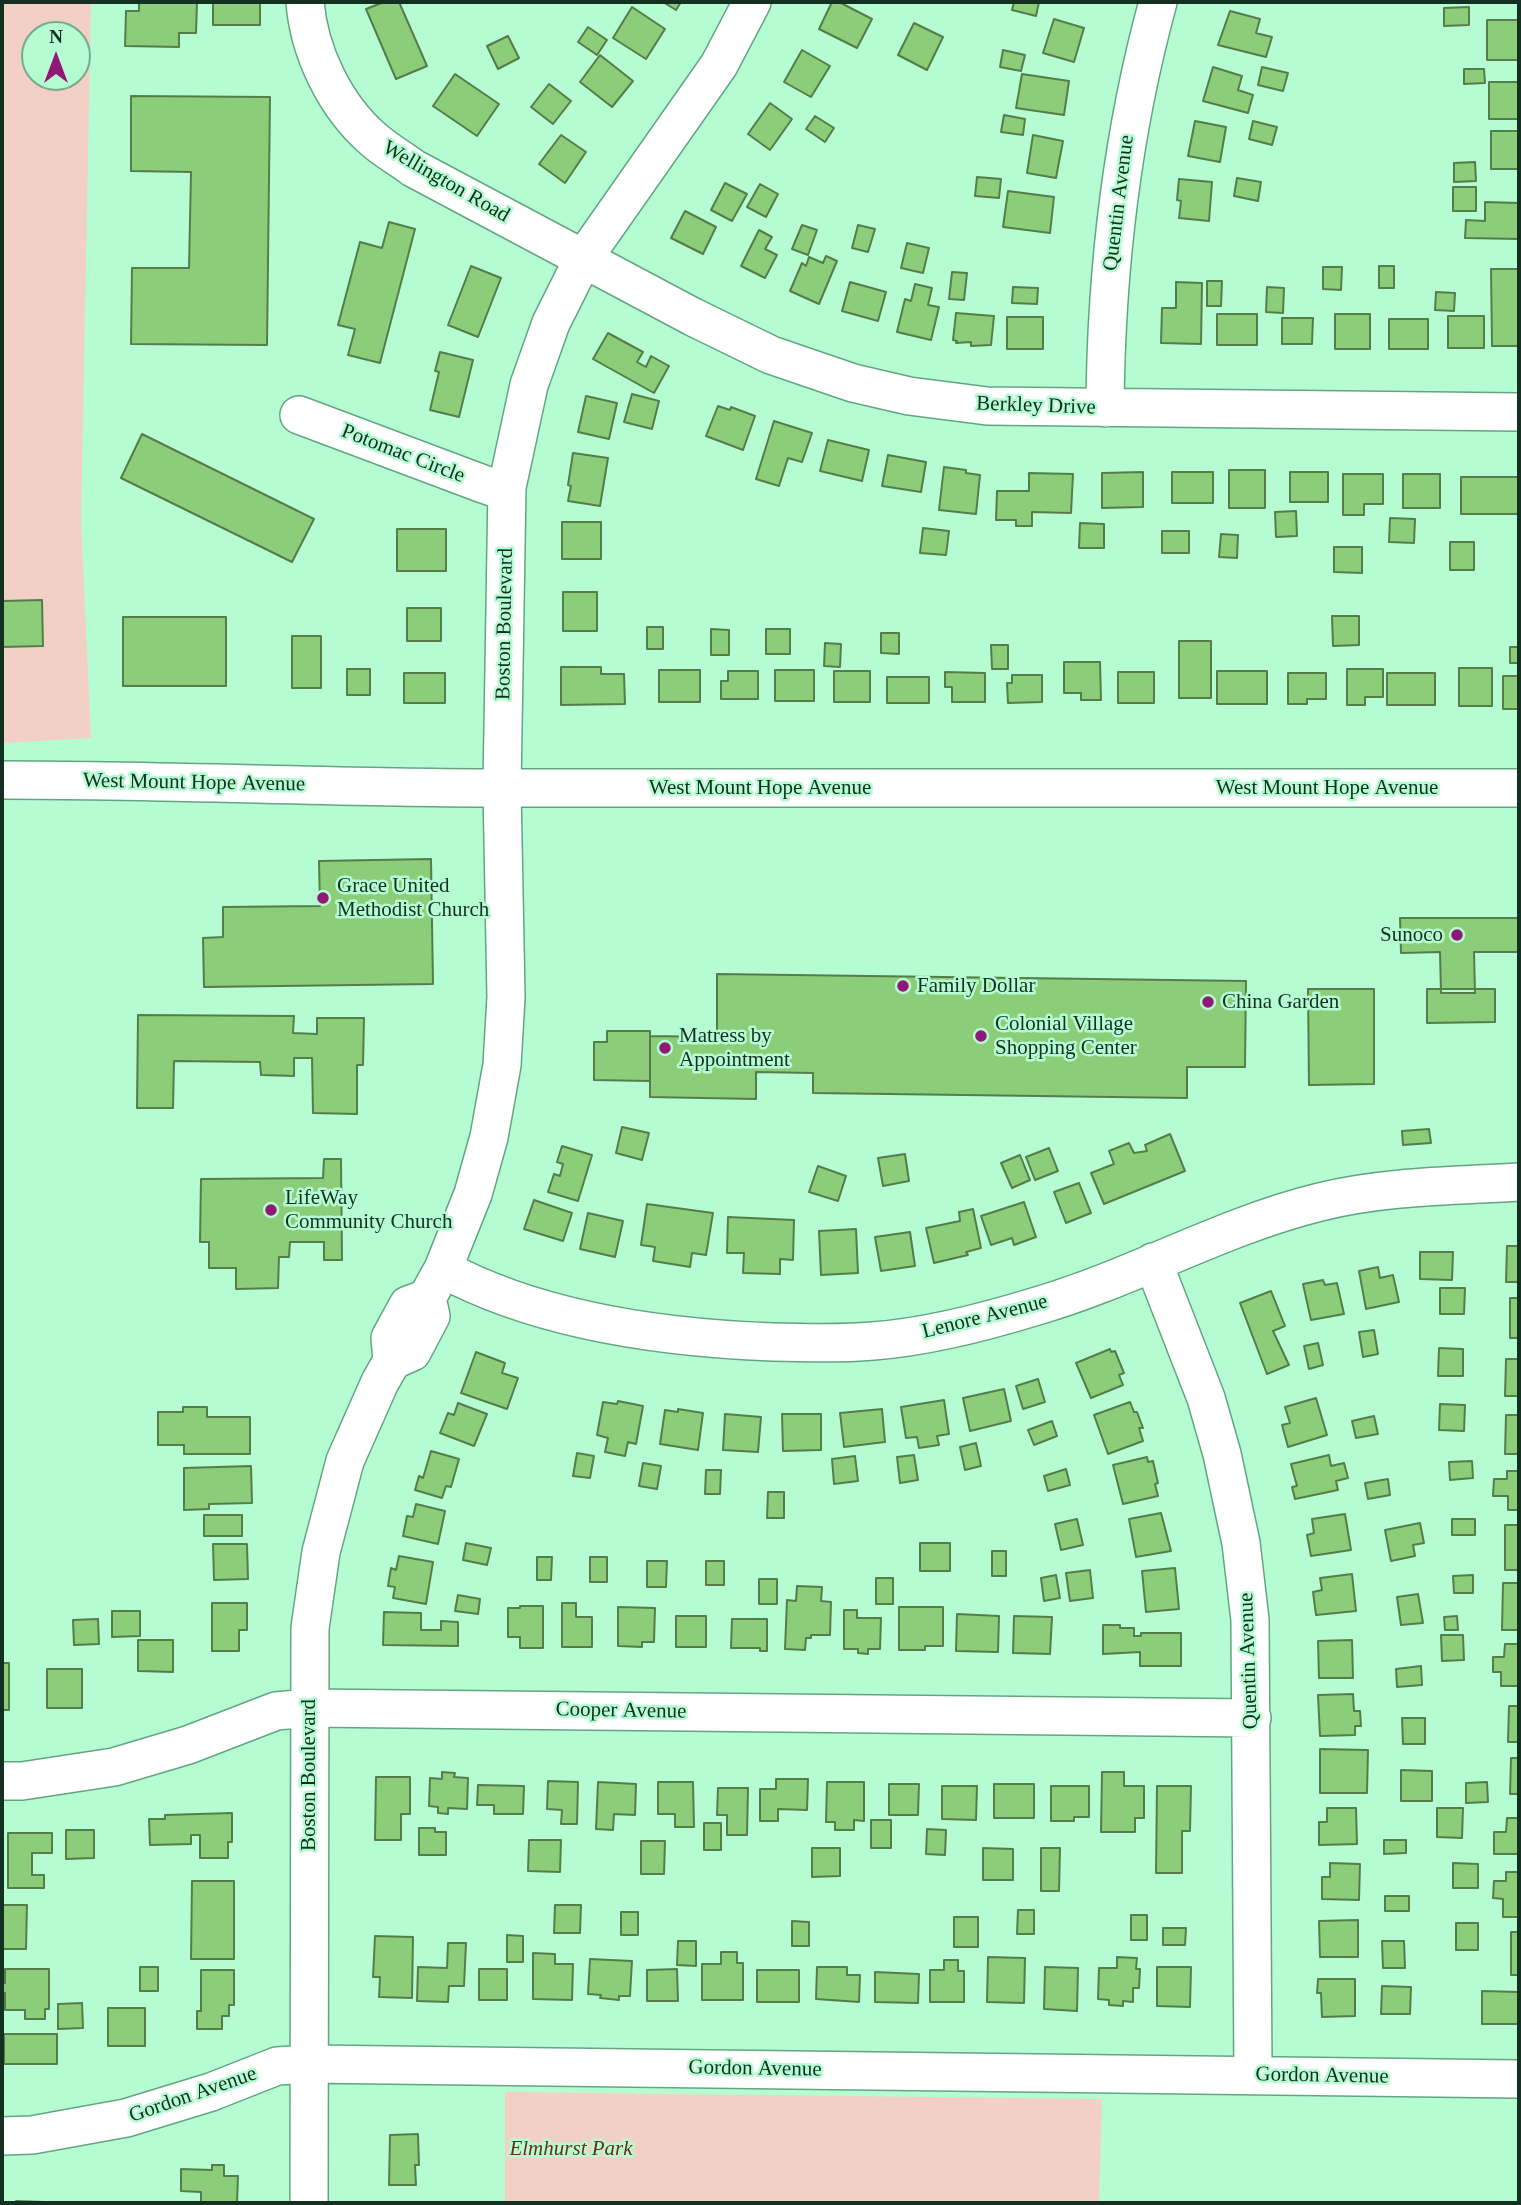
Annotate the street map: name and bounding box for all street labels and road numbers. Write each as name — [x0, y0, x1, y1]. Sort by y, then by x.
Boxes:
street label: Quentin Avenue — [1098, 134, 1140, 272]
street label: Wellington Road — [378, 135, 514, 229]
street label: Berkley Drive — [976, 391, 1096, 421]
street label: Potomac Circle — [338, 419, 468, 489]
street label: Boston Boulevard — [491, 548, 519, 700]
street label: West Mount Hope Avenue — [83, 768, 305, 798]
street label: West Mount Hope Avenue — [649, 775, 871, 801]
street label: West Mount Hope Avenue — [1216, 775, 1438, 801]
street label: Lenore Avenue — [920, 1289, 1050, 1345]
street label: Quentin Avenue — [1234, 1592, 1264, 1730]
street label: Cooper Avenue — [555, 1697, 687, 1725]
street label: Boston Boulevard — [296, 1699, 322, 1851]
street label: Gordon Avenue — [688, 2055, 822, 2083]
street label: Gordon Avenue — [126, 2061, 260, 2129]
street label: Gordon Avenue — [1255, 2062, 1389, 2090]

